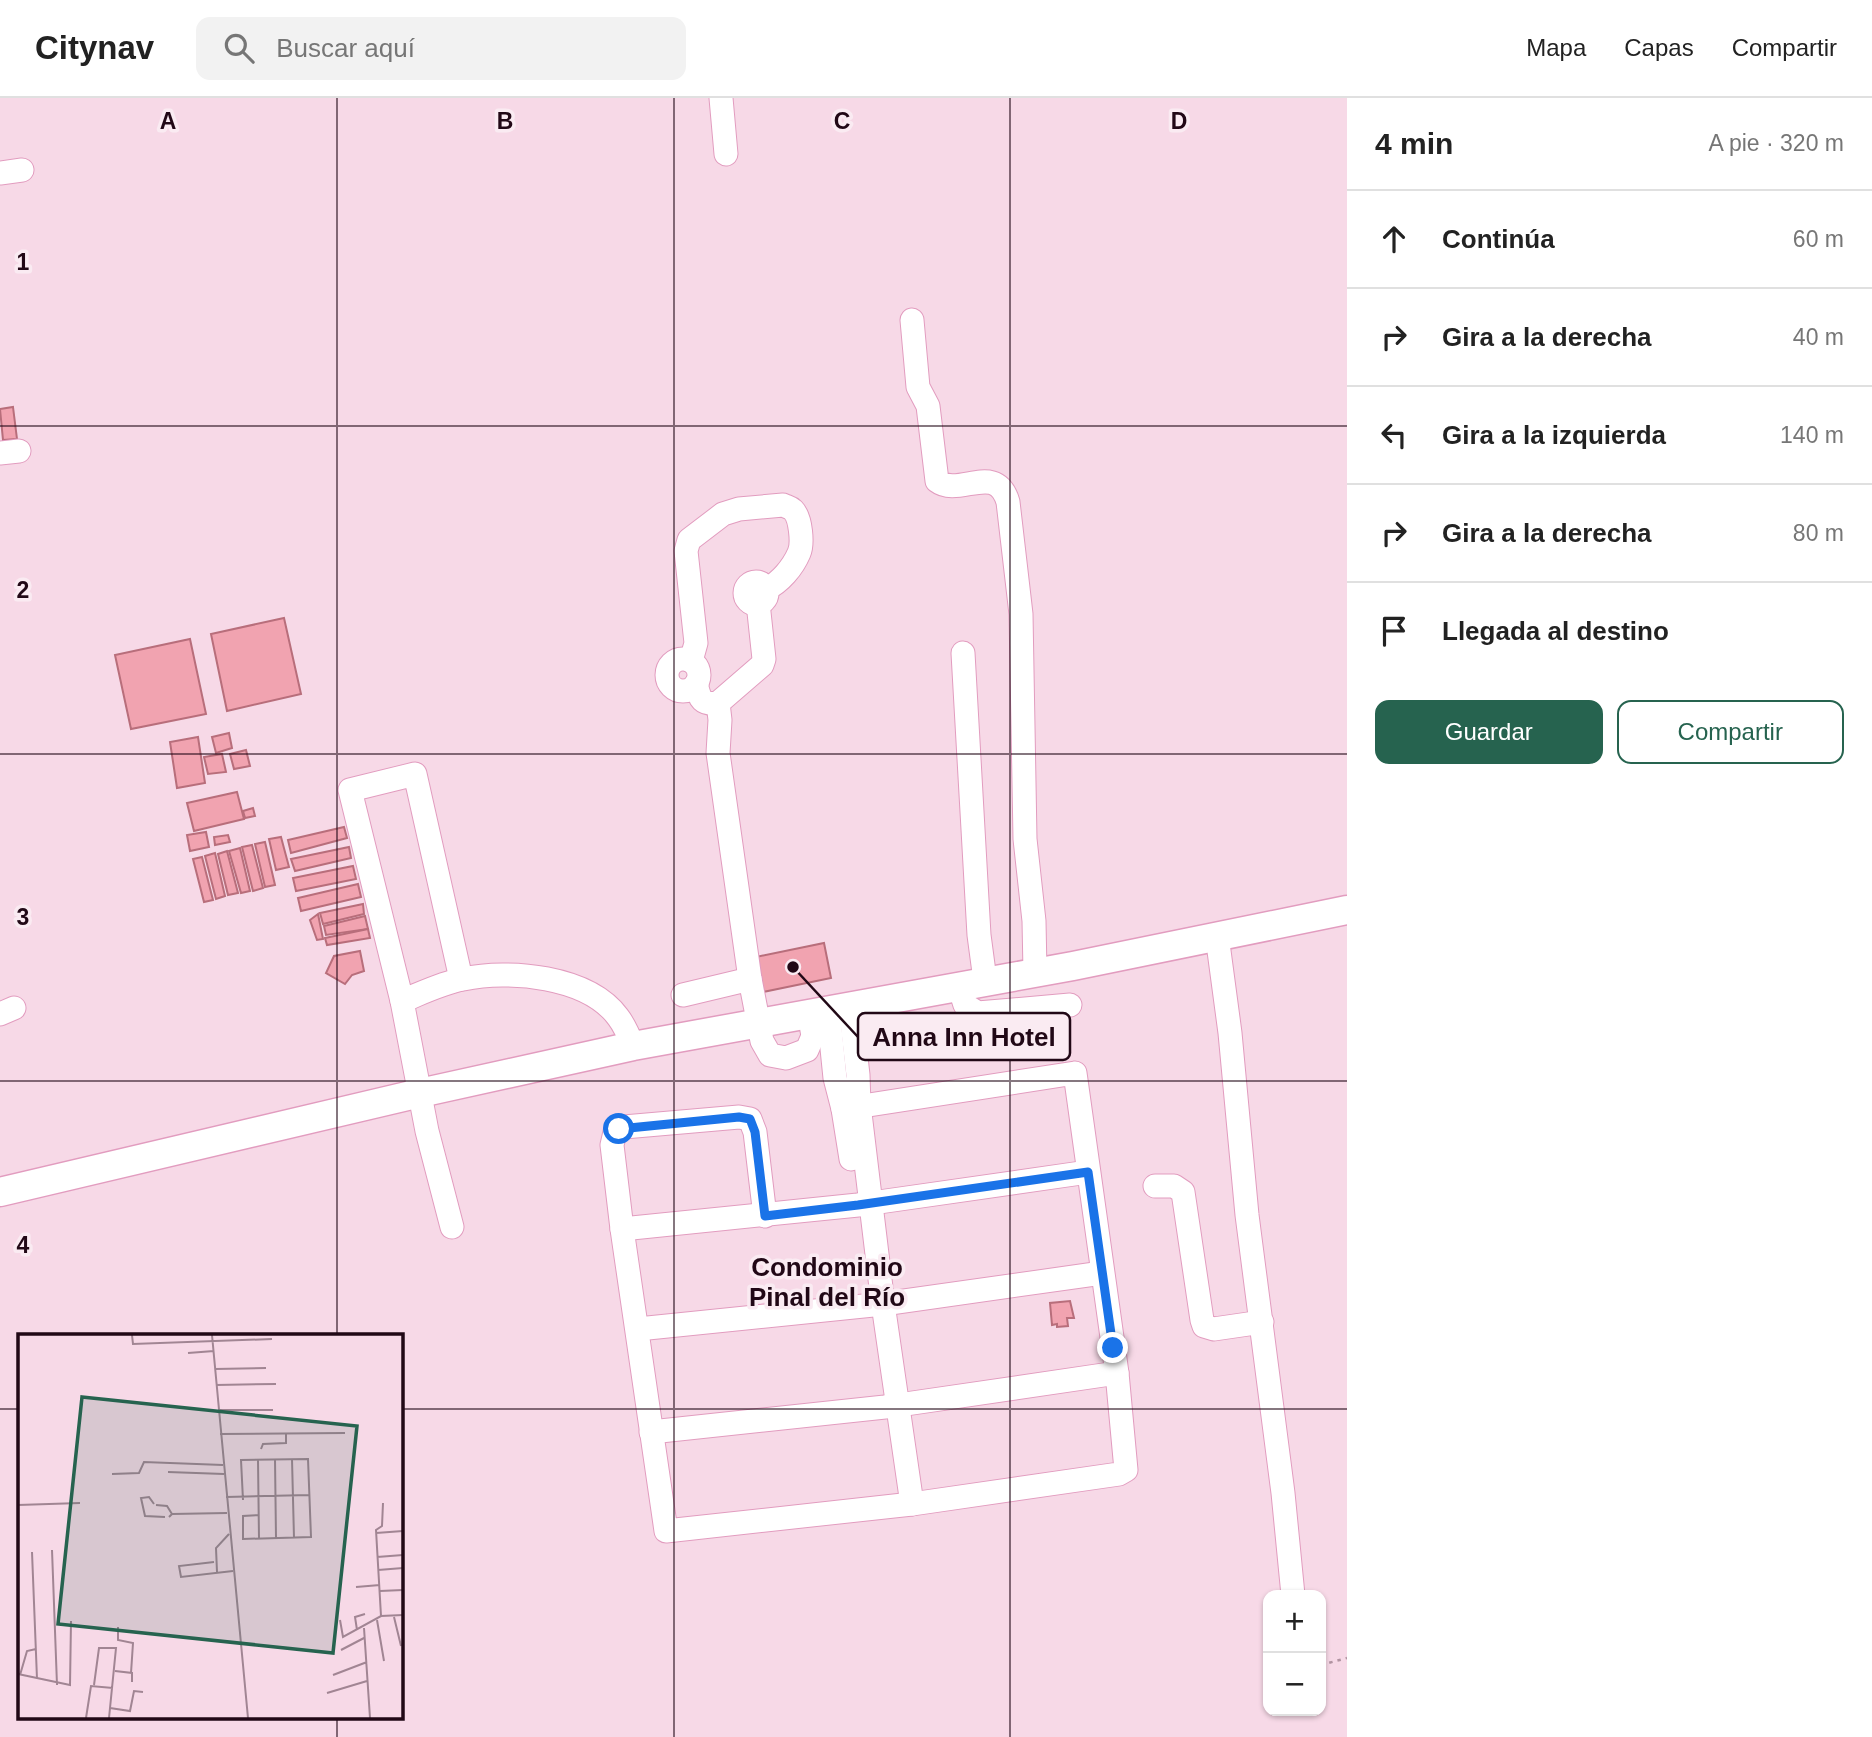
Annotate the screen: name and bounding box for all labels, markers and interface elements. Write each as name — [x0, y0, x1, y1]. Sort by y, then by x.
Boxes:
search box — [196, 17, 686, 80]
text: Citynav — [35, 29, 154, 66]
icon: search — [220, 29, 258, 67]
text: Buscar aquí — [276, 33, 415, 63]
text: Mapa — [1526, 34, 1586, 61]
text: Capas — [1624, 34, 1694, 61]
text: Compartir — [1732, 34, 1837, 61]
text: A — [160, 108, 176, 134]
text: B — [497, 108, 513, 134]
text: C — [834, 108, 850, 134]
text: D — [1171, 108, 1187, 134]
text: 4 min — [1375, 127, 1453, 160]
text: A pie · 320 m — [1708, 130, 1844, 156]
icon: ahead — [1375, 220, 1413, 258]
text: Continúa — [1442, 224, 1555, 254]
text: 60 m — [1793, 226, 1844, 252]
text: 1 — [17, 249, 30, 275]
icon: right — [1375, 318, 1413, 356]
text: Gira a la derecha — [1442, 322, 1652, 352]
text: 40 m — [1793, 324, 1844, 350]
icon: left — [1375, 416, 1413, 454]
text: Gira a la izquierda — [1442, 420, 1666, 450]
text: 140 m — [1780, 422, 1844, 448]
icon: right — [1375, 514, 1413, 552]
text: Gira a la derecha — [1442, 518, 1652, 548]
text: 80 m — [1793, 520, 1844, 546]
text: 2 — [17, 577, 29, 603]
icon: arrive — [1375, 612, 1413, 650]
text: Llegada al destino — [1442, 616, 1669, 646]
button: Guardar — [1375, 700, 1603, 764]
button: Compartir — [1617, 700, 1844, 764]
text: 3 — [17, 904, 29, 930]
callout: Anna Inn Hotel — [858, 1013, 1070, 1060]
text: Anna Inn Hotel — [872, 1022, 1056, 1052]
route start — [603, 1113, 634, 1144]
text: 4 — [17, 1232, 30, 1258]
district label: Condominio Pinal del Río — [749, 1252, 905, 1312]
route end — [1097, 1332, 1128, 1363]
inset map — [18, 1334, 402, 1720]
map controls — [1263, 1590, 1326, 1716]
button: + — [1263, 1590, 1326, 1653]
button: − — [1263, 1653, 1326, 1716]

